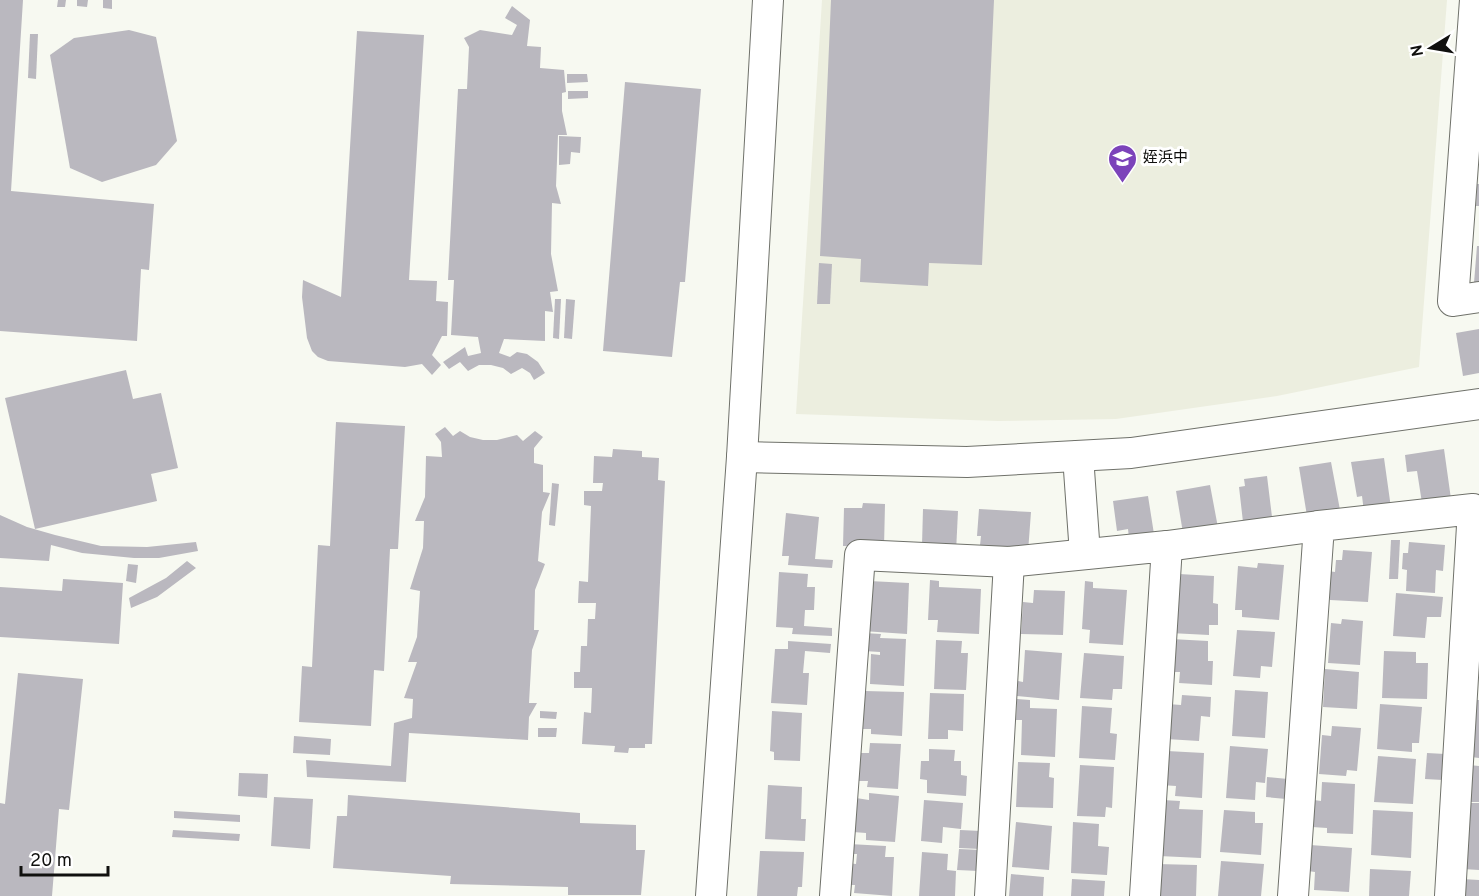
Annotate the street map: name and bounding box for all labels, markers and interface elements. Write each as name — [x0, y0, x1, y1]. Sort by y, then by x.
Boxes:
north arrow — [1401, 18, 1461, 78]
text: N — [1407, 43, 1429, 58]
school or university icon: 姪浜中 — [1106, 142, 1138, 184]
place label: 姪浜中 — [1143, 149, 1188, 168]
scale bar — [21, 839, 108, 877]
text: 20 m — [30, 850, 72, 873]

